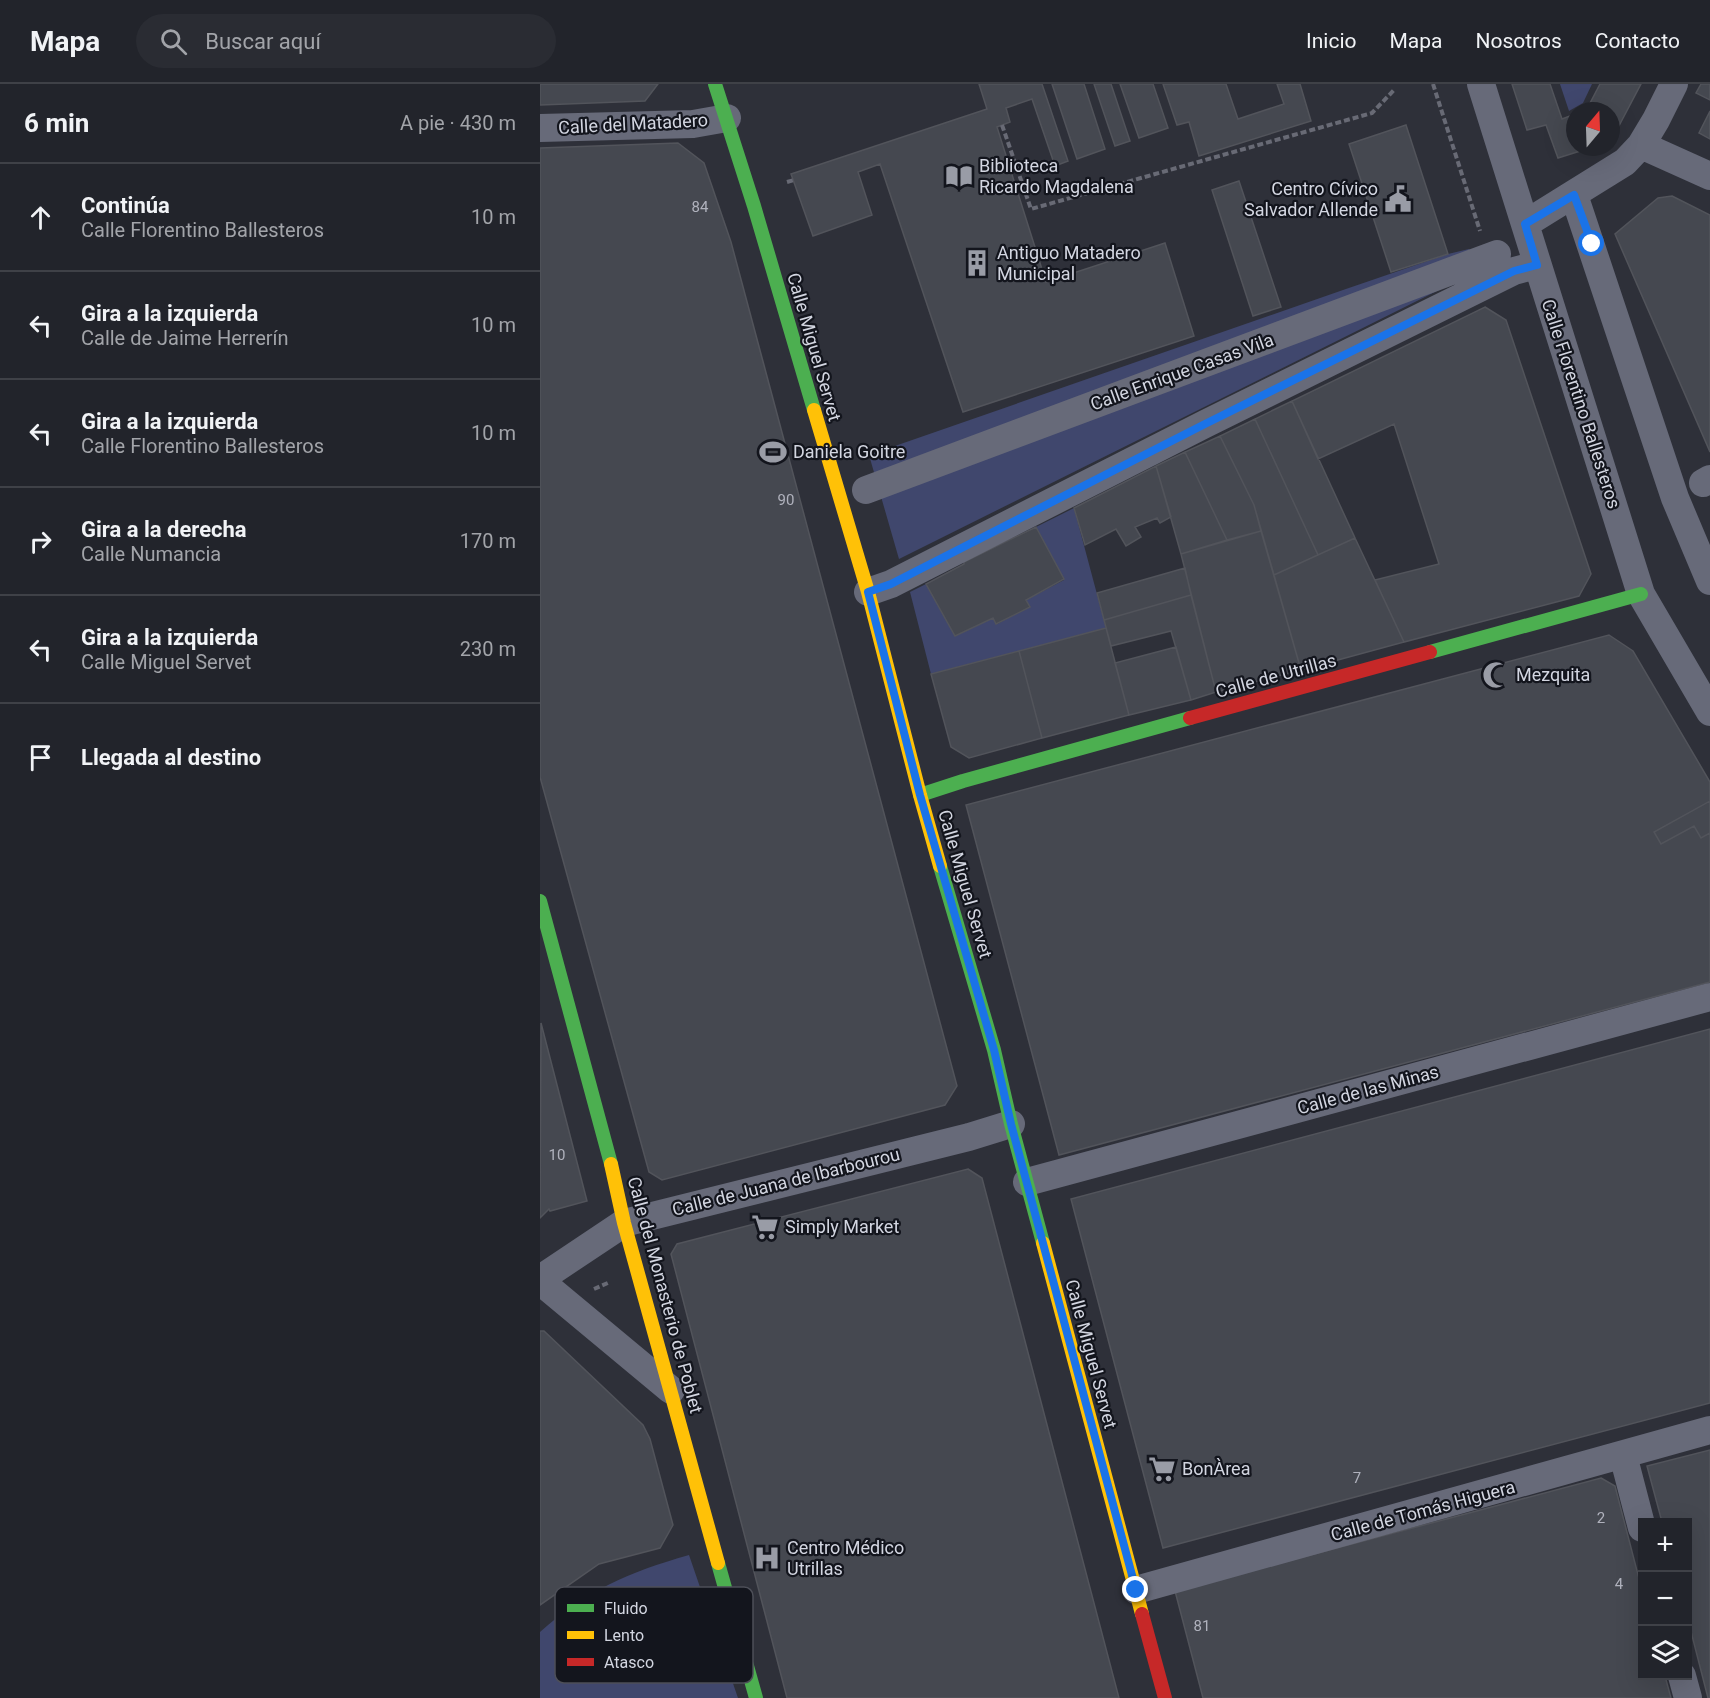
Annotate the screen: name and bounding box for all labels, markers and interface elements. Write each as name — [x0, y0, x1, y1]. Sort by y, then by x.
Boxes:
search box — [136, 14, 556, 68]
text: Mapa — [30, 25, 100, 58]
icon: search — [157, 25, 190, 58]
text: Buscar aquí — [205, 29, 321, 54]
text: Inicio — [1306, 29, 1356, 53]
text: Mapa — [1389, 29, 1442, 53]
text: Nosotros — [1475, 29, 1562, 53]
text: Contacto — [1595, 29, 1680, 53]
north arrow — [1566, 102, 1620, 156]
text: 6 min — [24, 108, 89, 138]
street label: Calle del Matadero — [558, 109, 708, 138]
text: A pie · 430 m — [400, 111, 516, 135]
place label: Biblioteca Ricardo Magdalena — [979, 155, 1134, 197]
library icon: Biblioteca Ricardo Magdalena — [944, 161, 974, 191]
place label: Centro Cívico Salvador Allende — [1244, 178, 1378, 220]
public building icon: Centro Cívico Salvador Allende — [1383, 184, 1413, 214]
text: Continúa — [81, 193, 170, 218]
house number: 84 — [692, 198, 709, 216]
icon: ahead — [24, 201, 57, 234]
text: 10 m — [471, 205, 516, 229]
text: Calle Florentino Ballesteros — [81, 218, 324, 242]
route start — [1578, 230, 1604, 256]
place label: Antiguo Matadero Municipal — [997, 242, 1141, 284]
building icon: Antiguo Matadero Municipal — [962, 248, 992, 278]
street label: Calle Miguel Servet — [783, 270, 846, 424]
street label: Calle Florentino Ballesteros — [1538, 297, 1625, 511]
text: Gira a la izquierda — [81, 301, 258, 326]
icon: left — [24, 309, 57, 342]
text: 10 m — [471, 313, 516, 337]
text: Calle de Jaime Herrerín — [81, 326, 289, 350]
street label: Calle Enrique Casas Vila — [1087, 329, 1276, 414]
text: Gira a la izquierda — [81, 409, 258, 434]
icon: left — [24, 417, 57, 450]
text: 10 m — [471, 421, 516, 445]
text: Calle Florentino Ballesteros — [81, 434, 324, 458]
sports icon: Daniela Goitre — [758, 437, 788, 467]
place label: Daniela Goitre — [793, 441, 905, 462]
house number: 90 — [778, 491, 794, 509]
text: Gira a la derecha — [81, 517, 247, 542]
icon: right — [24, 525, 57, 558]
text: 170 m — [460, 529, 516, 553]
text: Calle Numancia — [81, 542, 221, 566]
text: Gira a la izquierda — [81, 625, 258, 650]
icon: left — [24, 633, 57, 666]
text: 230 m — [460, 637, 516, 661]
street label: Calle de Utrillas — [1213, 649, 1339, 702]
text: Calle Miguel Servet — [81, 650, 251, 674]
mosque icon: Mezquita — [1481, 660, 1511, 690]
place label: Mezquita — [1516, 664, 1590, 685]
icon: arrive — [24, 741, 57, 774]
text: Llegada al destino — [81, 745, 261, 770]
street label: Calle Miguel Servet — [934, 807, 997, 961]
street label: Calle de las Minas — [1295, 1061, 1441, 1118]
street label: Calle de Juana de Ibarbourou — [670, 1143, 902, 1220]
house number: 10 — [549, 1146, 565, 1164]
street label: Calle del Monasterio de Poblet — [624, 1174, 707, 1416]
supermarket icon: Simply Market — [750, 1212, 780, 1242]
place label: Simply Market — [785, 1216, 899, 1237]
street label: Calle Miguel Servet — [1062, 1277, 1121, 1431]
supermarket icon: BonÀrea — [1147, 1454, 1177, 1484]
place label: BonÀrea — [1182, 1458, 1250, 1479]
house number: 7 — [1353, 1469, 1361, 1487]
street label: Calle de Tomás Higuera — [1328, 1476, 1517, 1545]
house number: 2 — [1597, 1509, 1605, 1527]
map controls — [1638, 1518, 1692, 1680]
button: + — [1638, 1518, 1692, 1572]
place label: Centro Médico Utrillas — [787, 1537, 904, 1579]
hospital icon: Centro Médico Utrillas — [752, 1543, 782, 1573]
button: − — [1638, 1572, 1692, 1626]
house number: 4 — [1615, 1575, 1624, 1593]
route end — [1122, 1576, 1148, 1602]
legend — [555, 1587, 753, 1683]
text: Fluido — [604, 1599, 648, 1618]
house number: 81 — [1194, 1617, 1210, 1635]
text: Lento — [604, 1626, 644, 1645]
button: layers — [1638, 1626, 1692, 1680]
text: Atasco — [604, 1653, 654, 1672]

